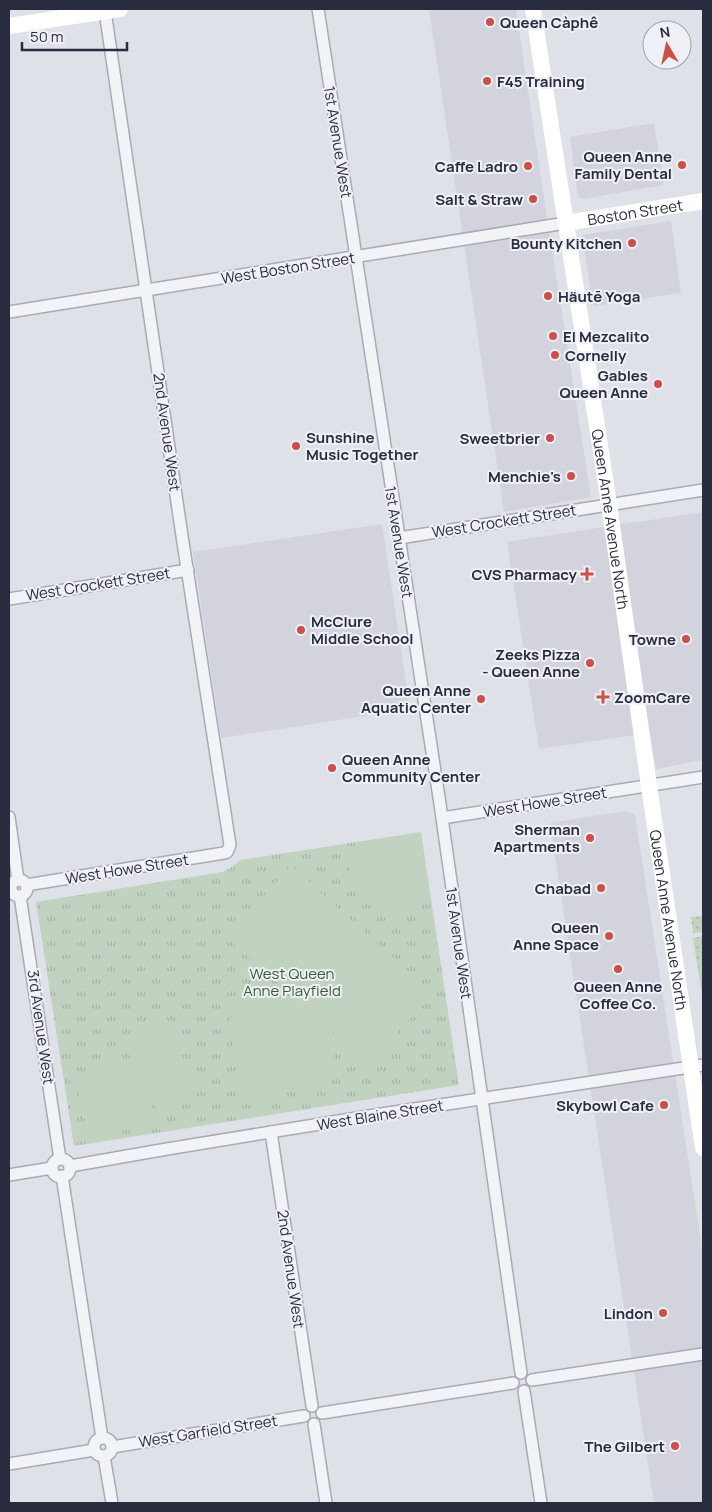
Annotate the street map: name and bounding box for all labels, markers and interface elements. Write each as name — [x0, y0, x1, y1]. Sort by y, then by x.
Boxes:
place label: Queen Càphê — [500, 12, 598, 33]
marker: Queen Càphê — [484, 16, 496, 28]
scale bar — [22, 20, 128, 52]
north arrow — [642, 20, 692, 70]
text: N — [658, 21, 671, 42]
text: 50 m — [30, 26, 64, 47]
place label: F45 Training — [497, 71, 585, 92]
marker: F45 Training — [481, 75, 493, 87]
street label: 1st Avenue West — [319, 85, 357, 199]
place label: Queen Anne Family Dental — [574, 146, 672, 184]
place label: Caffe Ladro — [435, 156, 518, 177]
marker: Queen Anne Family Dental — [676, 159, 688, 171]
marker: Caffe Ladro — [522, 160, 534, 172]
place label: Salt & Straw — [435, 189, 523, 210]
marker: Salt & Straw — [527, 193, 539, 205]
street label: Boston Street — [586, 194, 684, 230]
place label: Bounty Kitchen — [511, 233, 622, 254]
marker: Bounty Kitchen — [626, 237, 638, 249]
street label: West Boston Street — [220, 247, 356, 289]
place label: Häutē Yoga — [558, 286, 641, 307]
marker: Häutē Yoga — [542, 290, 554, 302]
place label: El Mezcalito — [563, 326, 649, 347]
marker: El Mezcalito — [547, 330, 559, 342]
place label: Cornelly — [565, 345, 627, 366]
marker: Cornelly — [549, 349, 561, 361]
place label: Gables Queen Anne — [559, 365, 648, 403]
street label: 2nd Avenue West — [148, 371, 186, 493]
marker: Gables Queen Anne — [652, 378, 664, 390]
place label: Sunshine Music Together — [306, 427, 419, 465]
street label: Queen Anne Avenue North — [587, 427, 634, 611]
place label: Sweetbrier — [459, 428, 540, 449]
marker: Sweetbrier — [544, 432, 556, 444]
marker: Sunshine Music Together — [290, 440, 302, 452]
place label: Menchie's — [488, 466, 561, 487]
marker: Menchie's — [565, 470, 577, 482]
street label: 1st Avenue West — [380, 485, 418, 599]
street label: West Crockett Street — [430, 499, 578, 543]
street label: West Crockett Street — [24, 562, 172, 606]
place label: CVS Pharmacy — [472, 564, 578, 585]
marker: CVS Pharmacy — [581, 568, 593, 580]
place label: McClure Middle School — [311, 611, 413, 649]
marker: McClure Middle School — [295, 624, 307, 636]
place label: Towne — [629, 629, 676, 650]
marker: Towne — [680, 633, 692, 645]
place label: Zeeks Pizza - Queen Anne — [482, 644, 580, 682]
marker: Zeeks Pizza - Queen Anne — [584, 657, 596, 669]
place label: Queen Anne Aquatic Center — [361, 680, 471, 718]
place label: ZoomCare — [614, 687, 691, 708]
marker: ZoomCare — [596, 690, 610, 704]
marker: Queen Anne Aquatic Center — [475, 693, 487, 705]
place label: Queen Anne Community Center — [342, 749, 480, 787]
marker: Queen Anne Community Center — [326, 762, 338, 774]
street label: West Howe Street — [482, 782, 608, 822]
place label: Sherman Apartments — [493, 819, 580, 857]
street label: Queen Anne Avenue North — [645, 828, 693, 1012]
marker: Sherman Apartments — [584, 832, 596, 844]
street label: West Howe Street — [64, 849, 190, 889]
place label: Chabad — [535, 878, 591, 899]
marker: Chabad — [595, 882, 607, 894]
street label: 1st Avenue West — [441, 886, 477, 1000]
place label: Queen Anne Space — [513, 917, 599, 955]
marker: Queen Anne Space — [603, 930, 615, 942]
park label: West Queen Anne Playfield — [243, 963, 341, 1001]
marker: Queen Anne Coffee Co. — [612, 963, 624, 975]
street label: 3rd Avenue West — [23, 968, 59, 1086]
place label: Queen Anne Coffee Co. — [574, 976, 662, 1014]
street label: West Blaine Street — [315, 1095, 445, 1135]
place label: Skybowl Cafe — [556, 1095, 654, 1116]
marker: Skybowl Cafe — [658, 1099, 670, 1111]
street label: 2nd Avenue West — [272, 1208, 310, 1330]
place label: Lindon — [604, 1303, 653, 1324]
marker: Lindon — [657, 1307, 669, 1319]
street label: West Garfield Street — [137, 1410, 279, 1452]
place label: The Gilbert — [584, 1436, 665, 1457]
marker: The Gilbert — [669, 1440, 681, 1452]

